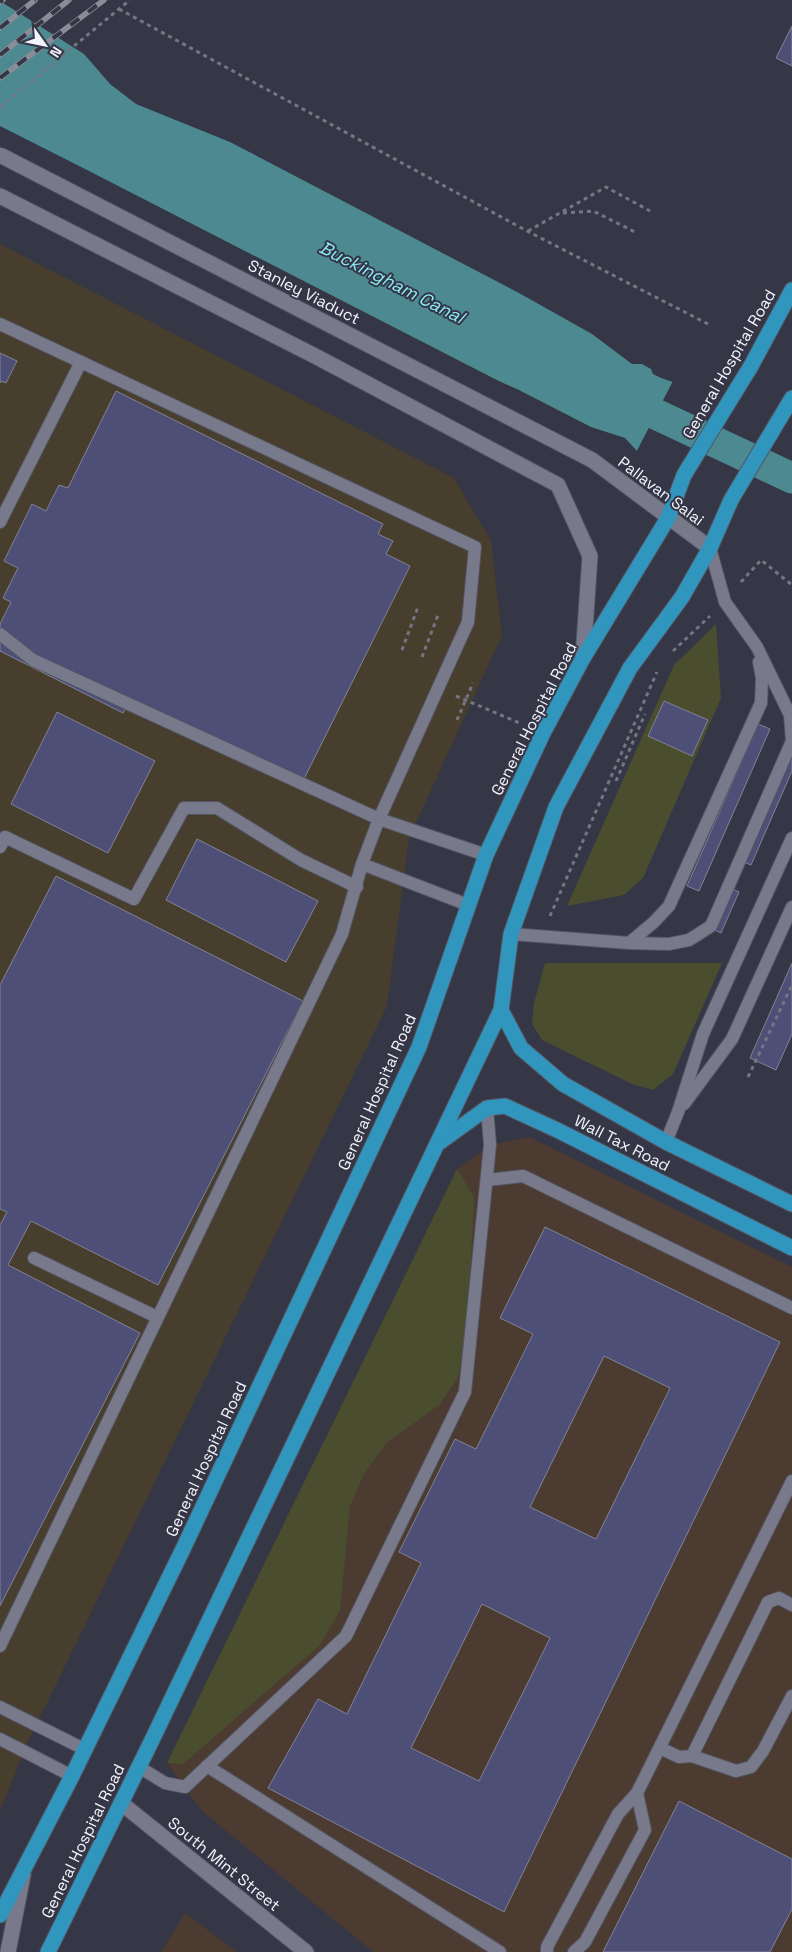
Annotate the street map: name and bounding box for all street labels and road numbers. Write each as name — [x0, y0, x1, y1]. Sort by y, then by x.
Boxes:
street label: Stanley Viaduct — [245, 255, 363, 329]
street label: General Hospital Road — [678, 285, 780, 443]
street label: Pallavan Salai — [614, 452, 708, 530]
street label: General Hospital Road — [486, 639, 582, 799]
street label: General Hospital Road — [333, 1010, 421, 1174]
street label: Wall Tax Road — [571, 1110, 673, 1176]
street label: General Hospital Road — [161, 1378, 251, 1540]
street label: General Hospital Road — [36, 1760, 130, 1922]
street label: South Mint Street — [164, 1812, 284, 1916]

